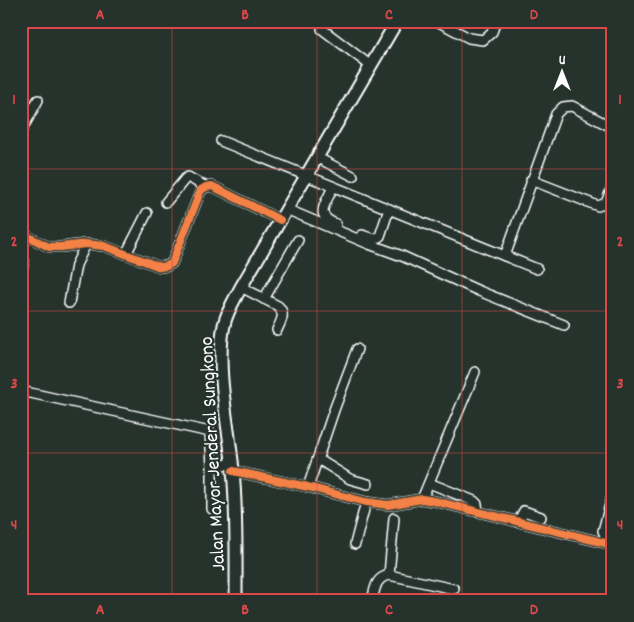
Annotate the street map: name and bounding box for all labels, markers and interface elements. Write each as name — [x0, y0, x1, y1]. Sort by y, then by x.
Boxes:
text: A — [96, 4, 105, 27]
text: B — [241, 4, 249, 27]
text: C — [385, 4, 393, 27]
text: D — [530, 4, 539, 27]
north arrow — [536, 48, 586, 98]
text: U — [559, 51, 566, 71]
text: 1 — [12, 89, 16, 112]
text: 1 — [618, 89, 622, 112]
text: 2 — [11, 231, 18, 254]
text: 2 — [617, 231, 624, 254]
street label: Jalan Mayor Jenderal Sungkono — [194, 336, 234, 572]
text: 3 — [10, 373, 18, 396]
text: 3 — [616, 373, 624, 396]
text: 4 — [11, 514, 17, 537]
text: 4 — [617, 514, 623, 537]
text: A — [96, 599, 105, 622]
text: B — [241, 599, 249, 622]
text: C — [385, 599, 393, 622]
text: D — [530, 599, 539, 622]

